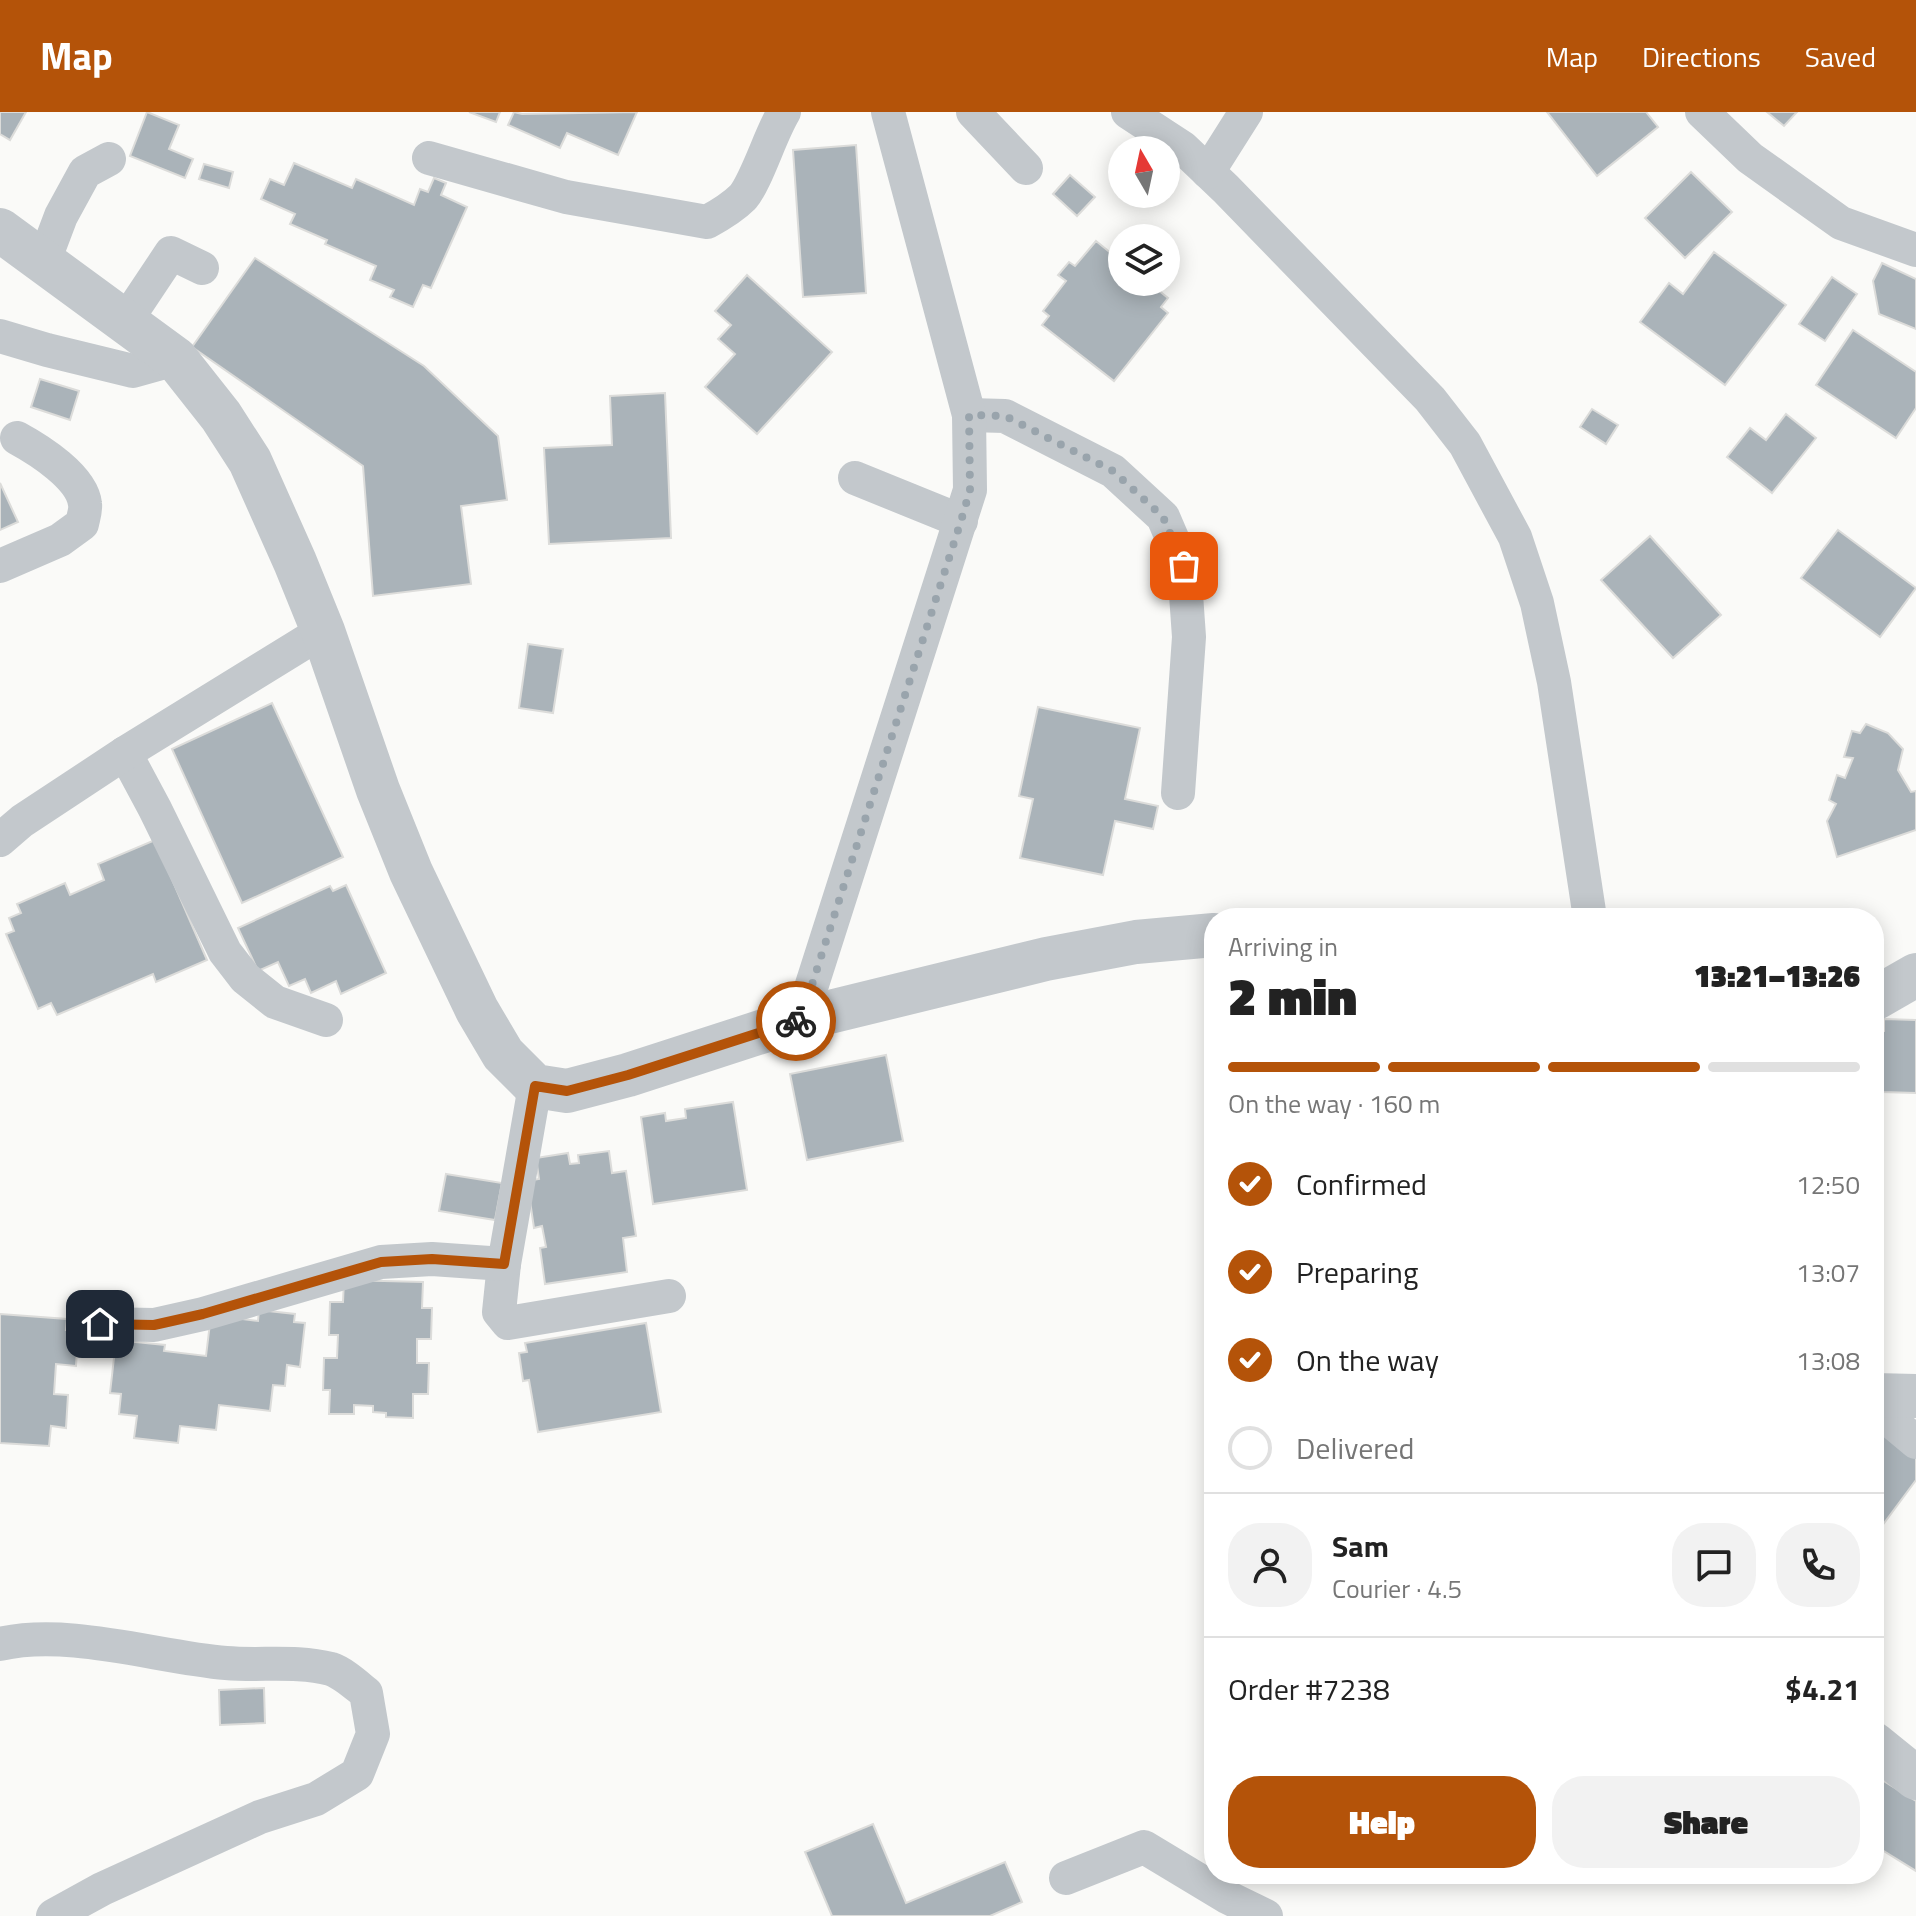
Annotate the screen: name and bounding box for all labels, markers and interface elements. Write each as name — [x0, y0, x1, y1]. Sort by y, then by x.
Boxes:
text: Map — [40, 27, 113, 85]
text: Map — [1546, 35, 1598, 78]
text: Directions — [1642, 35, 1761, 78]
text: Saved — [1805, 35, 1876, 78]
north arrow — [1108, 136, 1180, 208]
map controls — [1108, 136, 1180, 296]
button: layers — [1108, 224, 1180, 296]
pin — [1150, 532, 1218, 600]
icon: bag — [1162, 544, 1206, 588]
text: Arriving in — [1228, 927, 1338, 966]
text: 13:21–13:26 — [1694, 953, 1860, 999]
text: 2 min — [1228, 956, 1357, 1035]
courier — [756, 981, 836, 1061]
icon: bike — [774, 999, 818, 1043]
text: On the way · 160 m — [1228, 1084, 1440, 1123]
text: Confirmed — [1296, 1161, 1427, 1207]
icon: check — [1228, 1162, 1272, 1206]
text: 12:50 — [1796, 1165, 1860, 1204]
text: Preparing — [1296, 1249, 1418, 1295]
icon: check — [1228, 1250, 1272, 1294]
text: 13:07 — [1796, 1253, 1860, 1292]
pin — [66, 1290, 134, 1358]
icon: home — [78, 1302, 122, 1346]
text: On the way — [1296, 1337, 1439, 1383]
icon: check — [1228, 1338, 1272, 1382]
text: 13:08 — [1796, 1341, 1860, 1380]
text: Delivered — [1296, 1425, 1414, 1471]
button: person — [1228, 1523, 1312, 1607]
text: Sam — [1332, 1523, 1389, 1569]
button: chat — [1672, 1523, 1756, 1607]
button: phone — [1776, 1523, 1860, 1607]
text: Courier · 4.5 — [1332, 1569, 1462, 1608]
text: Order #7238 — [1228, 1666, 1390, 1712]
text: $4.21 — [1785, 1666, 1860, 1712]
button: Help — [1228, 1776, 1536, 1868]
button: Share — [1552, 1776, 1860, 1868]

